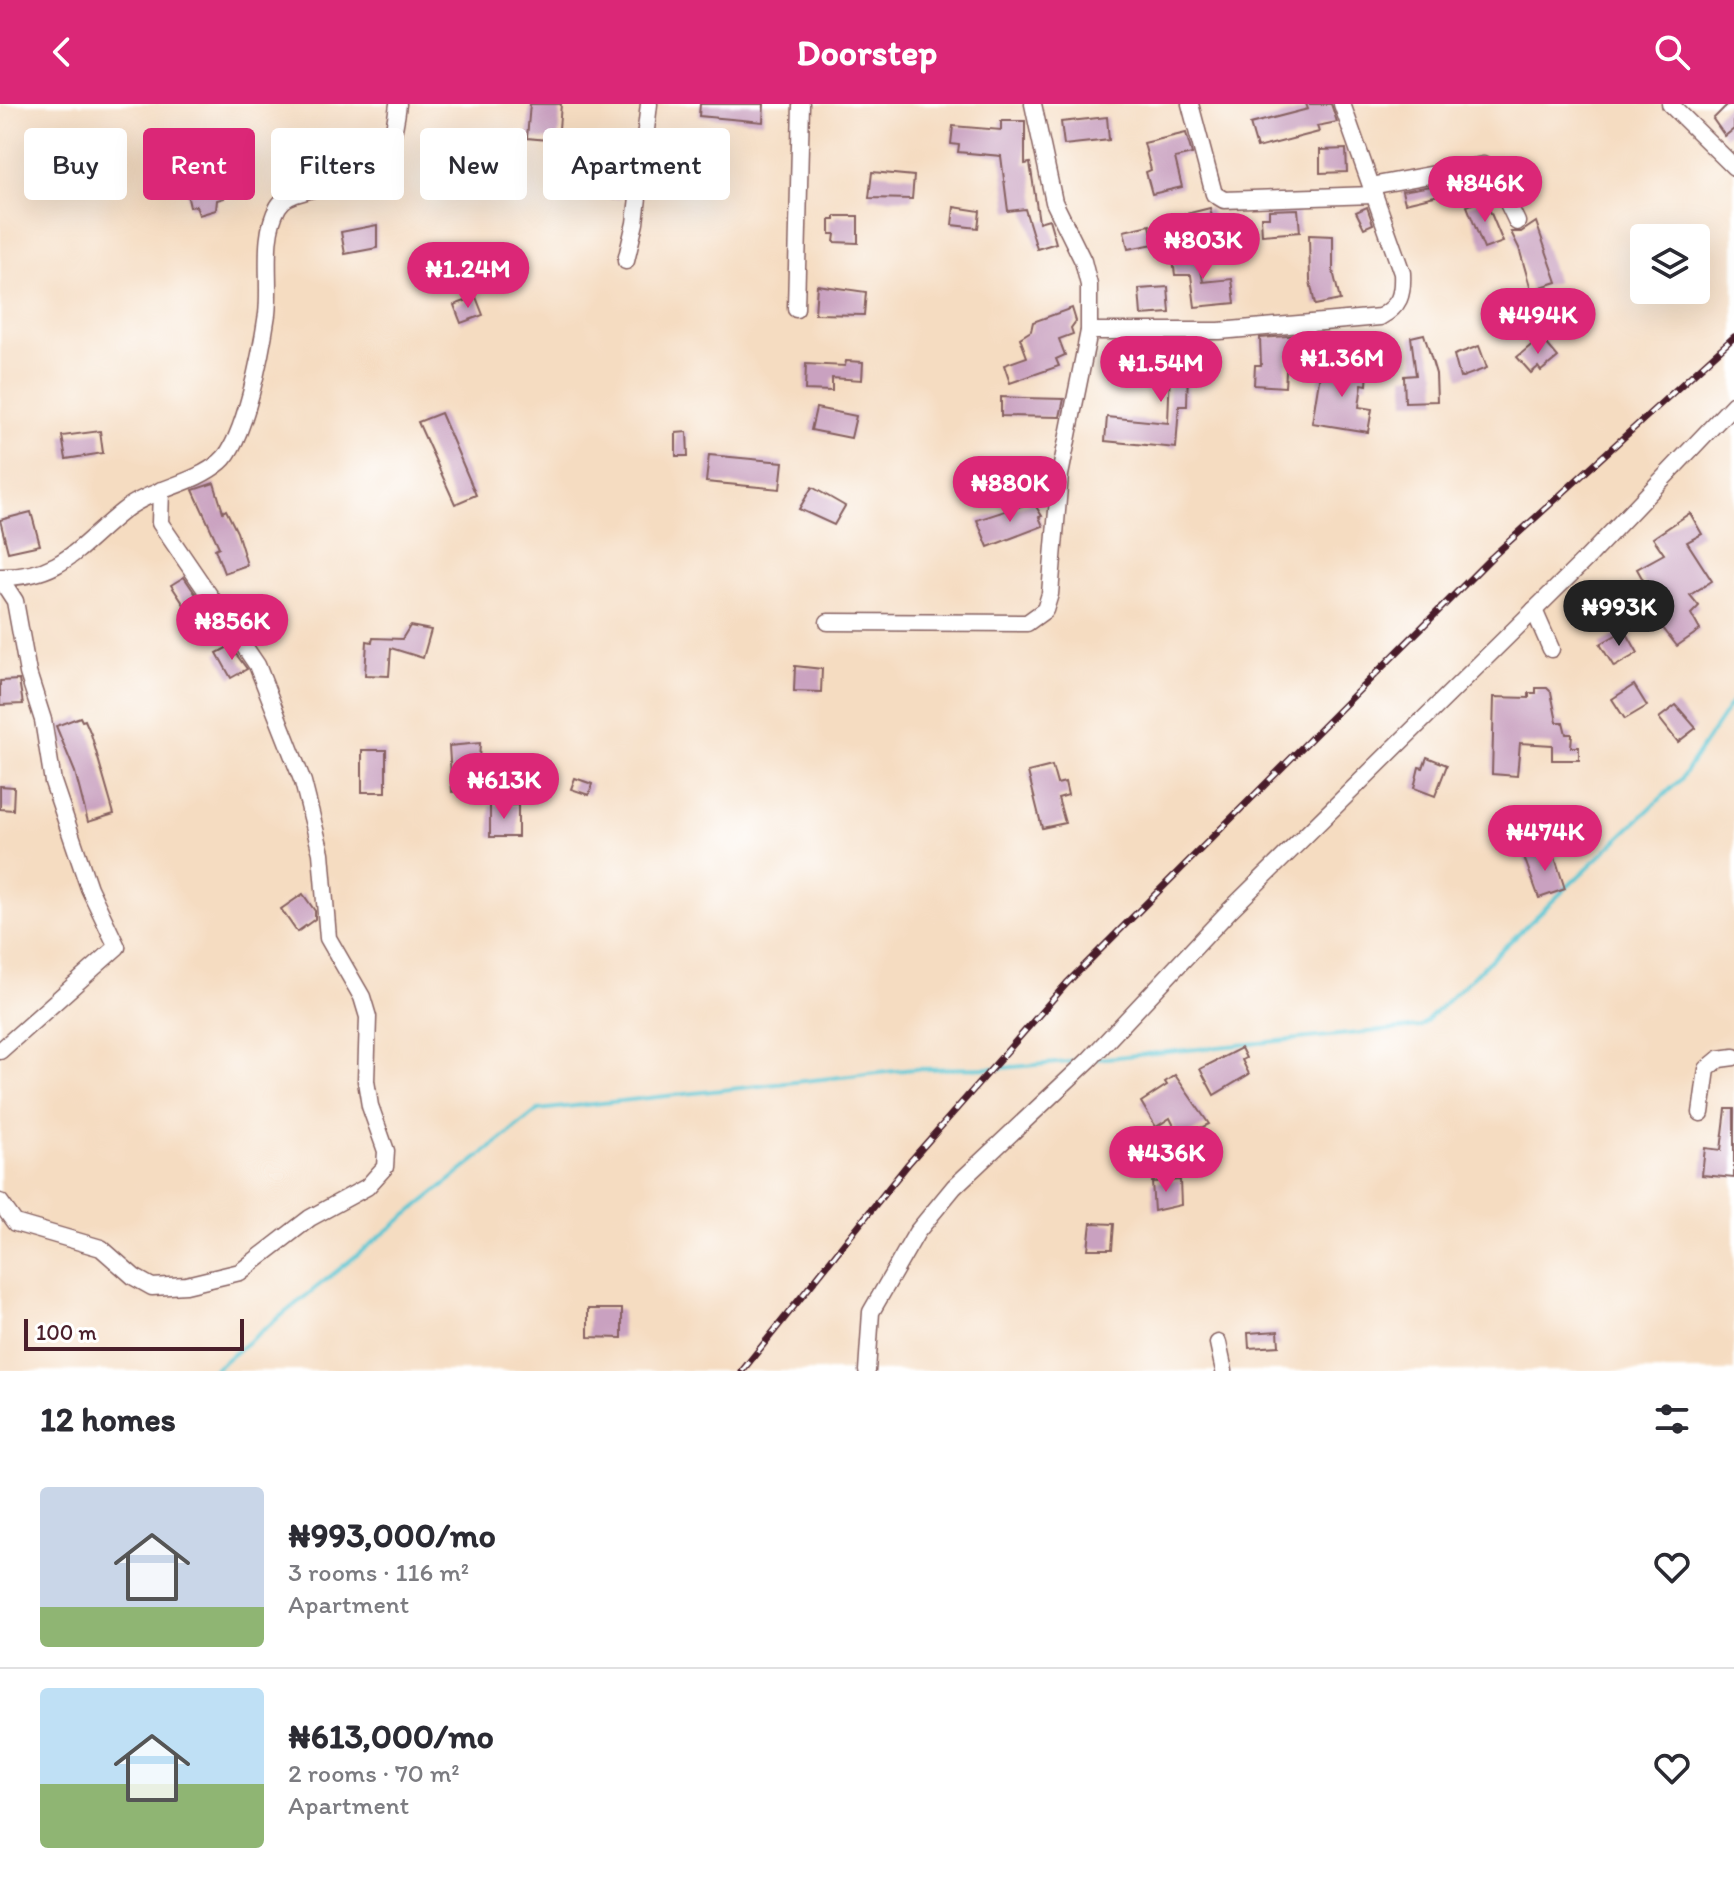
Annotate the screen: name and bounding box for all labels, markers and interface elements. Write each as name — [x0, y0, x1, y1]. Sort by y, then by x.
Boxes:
icon: back — [40, 30, 84, 74]
icon: search — [1650, 30, 1694, 74]
text: Doorstep — [797, 31, 937, 74]
chip: Buy — [24, 128, 127, 200]
chip: Rent — [143, 128, 255, 200]
chip: Filters — [271, 128, 404, 200]
chip: New — [420, 128, 527, 200]
chip: Apartment — [543, 128, 730, 200]
pin: ₦846K — [1429, 156, 1541, 224]
text: ₦846K — [1446, 166, 1524, 198]
pin: ₦803K — [1147, 213, 1259, 281]
text: ₦803K — [1164, 223, 1242, 255]
map controls — [1630, 224, 1710, 304]
button: layers — [1630, 224, 1710, 304]
pin: ₦1.24M — [403, 242, 533, 310]
text: ₦1.24M — [425, 252, 511, 284]
pin: ₦494K — [1482, 288, 1594, 356]
text: ₦494K — [1499, 298, 1577, 330]
pin: ₦1.36M — [1277, 331, 1407, 399]
pin: ₦1.54M — [1096, 336, 1226, 404]
text: ₦1.36M — [1300, 341, 1384, 373]
text: ₦1.54M — [1118, 346, 1204, 378]
pin: ₦880K — [954, 456, 1066, 524]
text: ₦880K — [971, 466, 1049, 498]
pin: ₦993K — [1563, 580, 1675, 648]
text: ₦993K — [1581, 590, 1657, 622]
pin: ₦856K — [176, 594, 288, 662]
text: ₦856K — [194, 604, 270, 636]
pin: ₦613K — [448, 753, 560, 821]
text: ₦613K — [467, 763, 541, 795]
pin: ₦474K — [1489, 805, 1601, 873]
text: ₦474K — [1506, 815, 1584, 847]
pin: ₦436K — [1110, 1126, 1222, 1194]
text: ₦436K — [1127, 1136, 1205, 1168]
scale bar — [24, 1315, 244, 1351]
text: 100 m — [36, 1319, 97, 1346]
icon: filters — [1650, 1397, 1694, 1441]
text: 12 homes — [40, 1399, 176, 1440]
text: ₦993,000/mo — [288, 1515, 496, 1556]
icon: home — [104, 1519, 200, 1615]
icon: heart — [1650, 1545, 1694, 1589]
text: 3 rooms · 116 m² — [288, 1556, 469, 1588]
text: Apartment — [288, 1588, 409, 1620]
text: ₦613,000/mo — [288, 1716, 494, 1757]
icon: home — [104, 1720, 200, 1816]
icon: heart — [1650, 1746, 1694, 1790]
text: 2 rooms · 70 m² — [288, 1757, 460, 1789]
text: Apartment — [288, 1789, 409, 1821]

